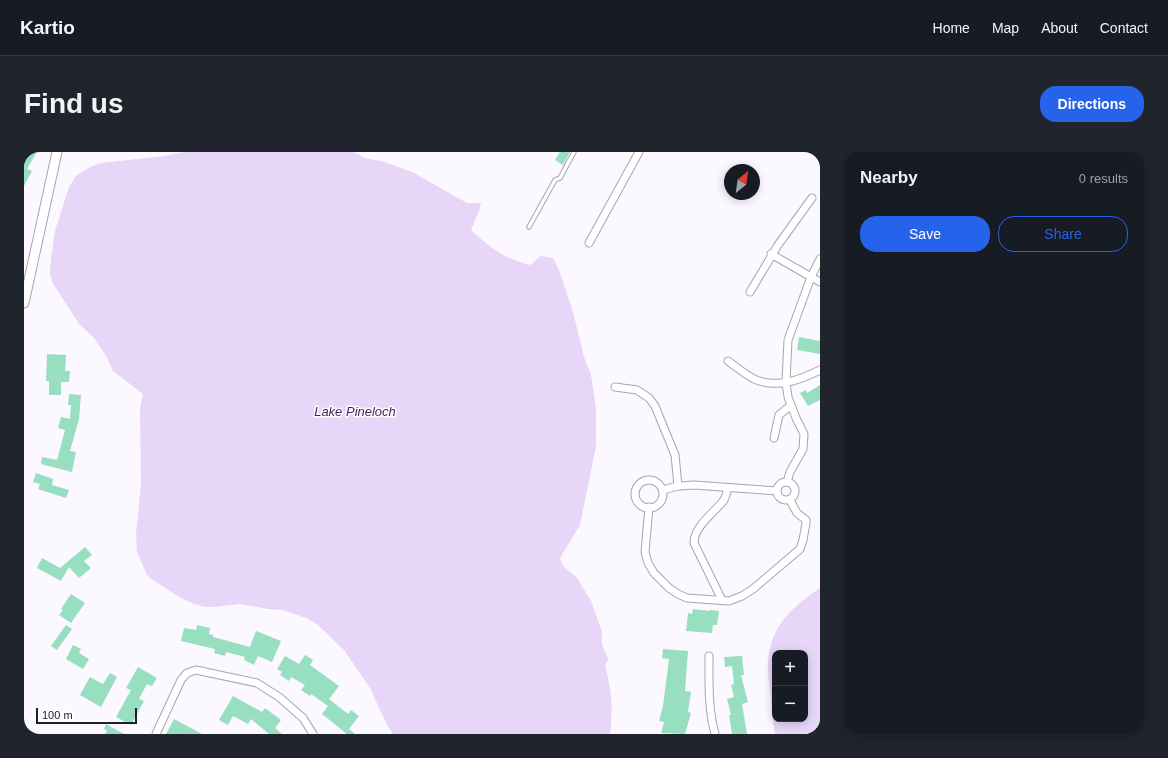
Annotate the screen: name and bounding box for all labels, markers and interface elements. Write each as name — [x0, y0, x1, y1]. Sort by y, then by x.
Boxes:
text: Kartio — [20, 17, 75, 38]
text: Home — [933, 20, 970, 36]
text: Map — [992, 20, 1019, 36]
text: About — [1041, 20, 1078, 36]
text: Contact — [1100, 20, 1148, 36]
button: Directions — [1040, 86, 1144, 122]
text: Find us — [24, 88, 124, 119]
north arrow — [724, 164, 760, 200]
text: Nearby — [860, 168, 918, 187]
text: 0 results — [1079, 171, 1128, 186]
button: Save — [860, 216, 990, 252]
button: Share — [998, 216, 1128, 252]
water label: Lake Pineloch — [314, 404, 396, 419]
map controls — [772, 650, 808, 722]
button: + — [772, 650, 808, 686]
button: − — [772, 686, 808, 722]
scale bar — [36, 706, 137, 725]
text: 100 m — [42, 709, 73, 721]

